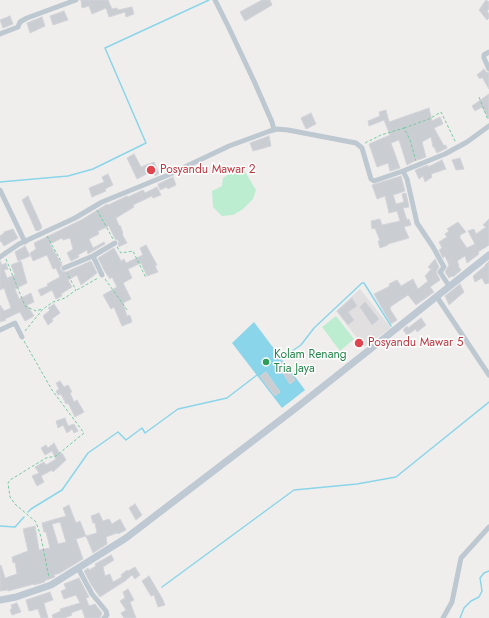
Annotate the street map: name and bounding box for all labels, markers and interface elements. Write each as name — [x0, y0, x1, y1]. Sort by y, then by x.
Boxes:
place label: Posyandu Mawar 2 — [160, 163, 256, 177]
marker: Posyandu Mawar 2 — [145, 164, 157, 176]
place label: Posyandu Mawar 5 — [368, 336, 463, 350]
marker: Posyandu Mawar 5 — [353, 337, 365, 349]
place label: Kolam Renang Tria Jaya — [274, 348, 347, 376]
marker: Kolam Renang Tria Jaya — [261, 357, 271, 367]

